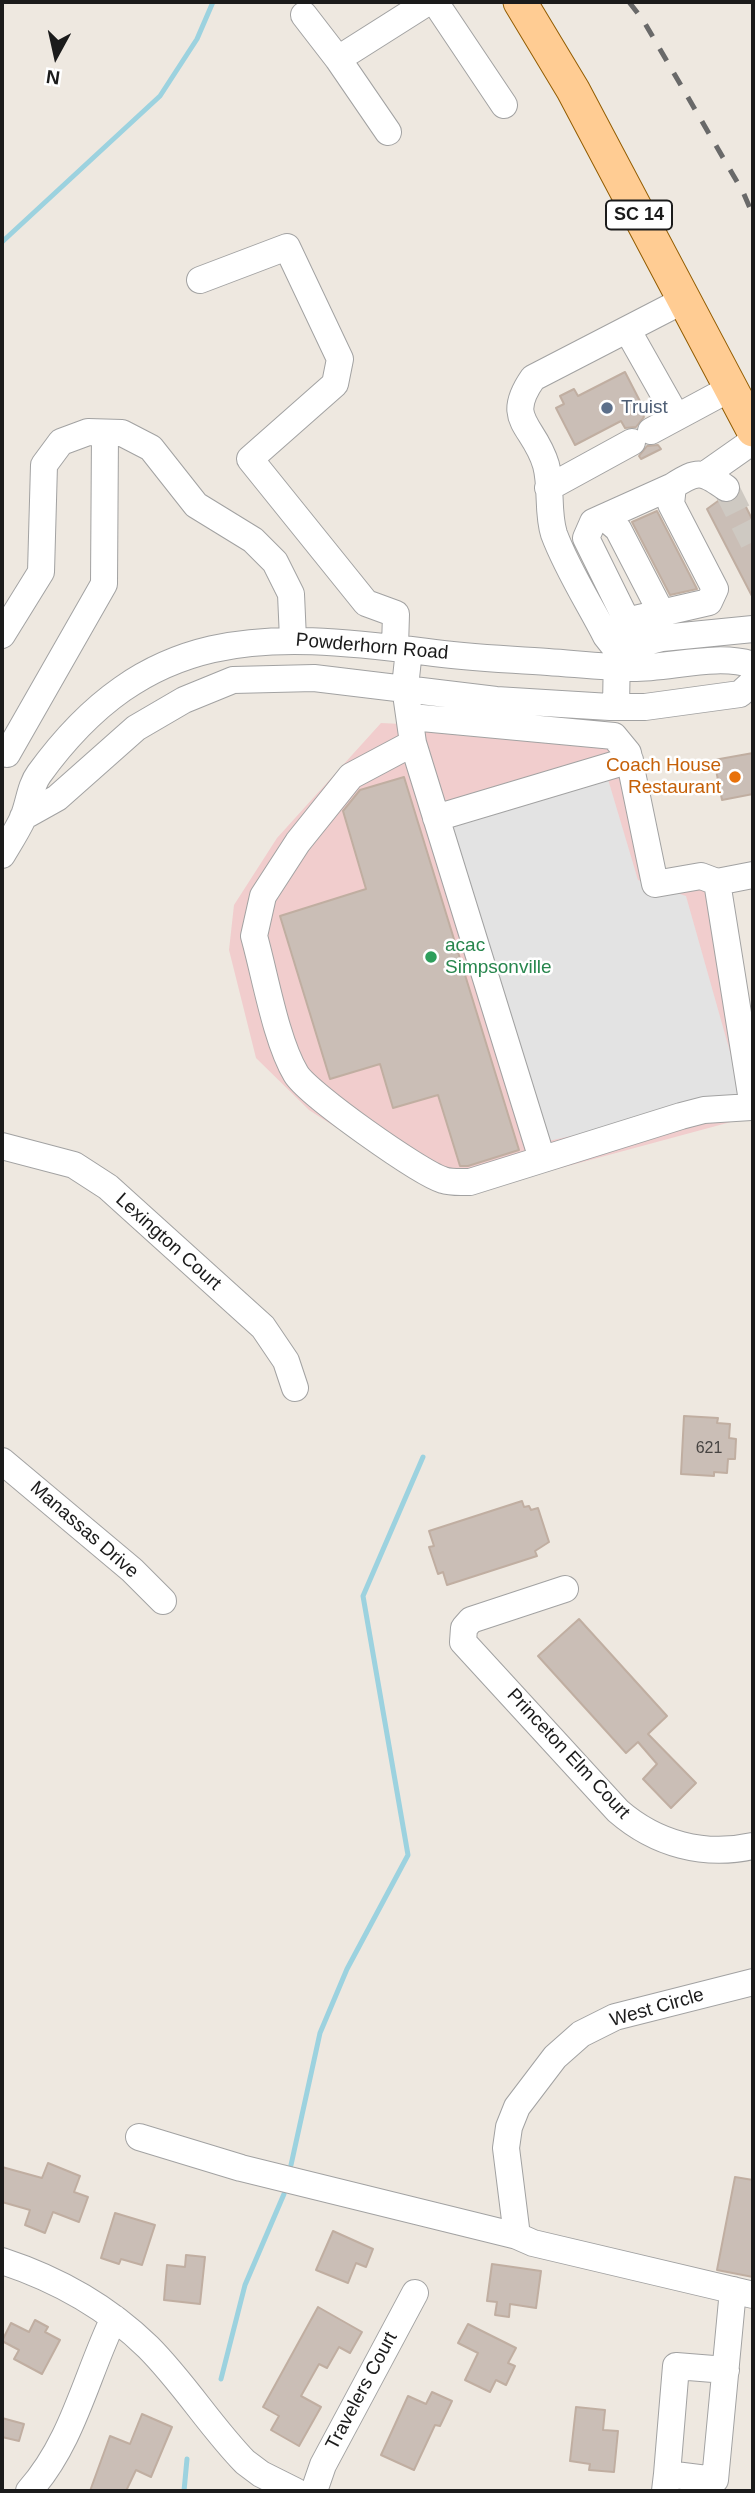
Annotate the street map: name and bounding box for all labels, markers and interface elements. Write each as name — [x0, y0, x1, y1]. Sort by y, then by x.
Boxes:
north arrow — [21, 21, 91, 91]
text: N — [45, 66, 61, 89]
road number: SC 14 — [606, 200, 672, 230]
place label: Truist — [621, 397, 668, 419]
marker: Truist — [599, 400, 615, 416]
street label: Powderhorn Road — [295, 629, 449, 665]
place label: Coach House Restaurant — [606, 755, 721, 799]
marker: Coach House Restaurant — [727, 769, 743, 785]
place label: acac Simpsonville — [445, 935, 552, 979]
marker: acac Simpsonville — [423, 949, 439, 965]
street label: Lexington Court — [111, 1189, 225, 1295]
house number: 621 — [696, 1439, 722, 1459]
street label: Manassas Drive — [25, 1477, 143, 1583]
street label: Princeton Elm Court — [502, 1684, 634, 1824]
street label: West Circle — [607, 1984, 707, 2032]
street label: Travelers Court — [321, 2328, 403, 2454]

